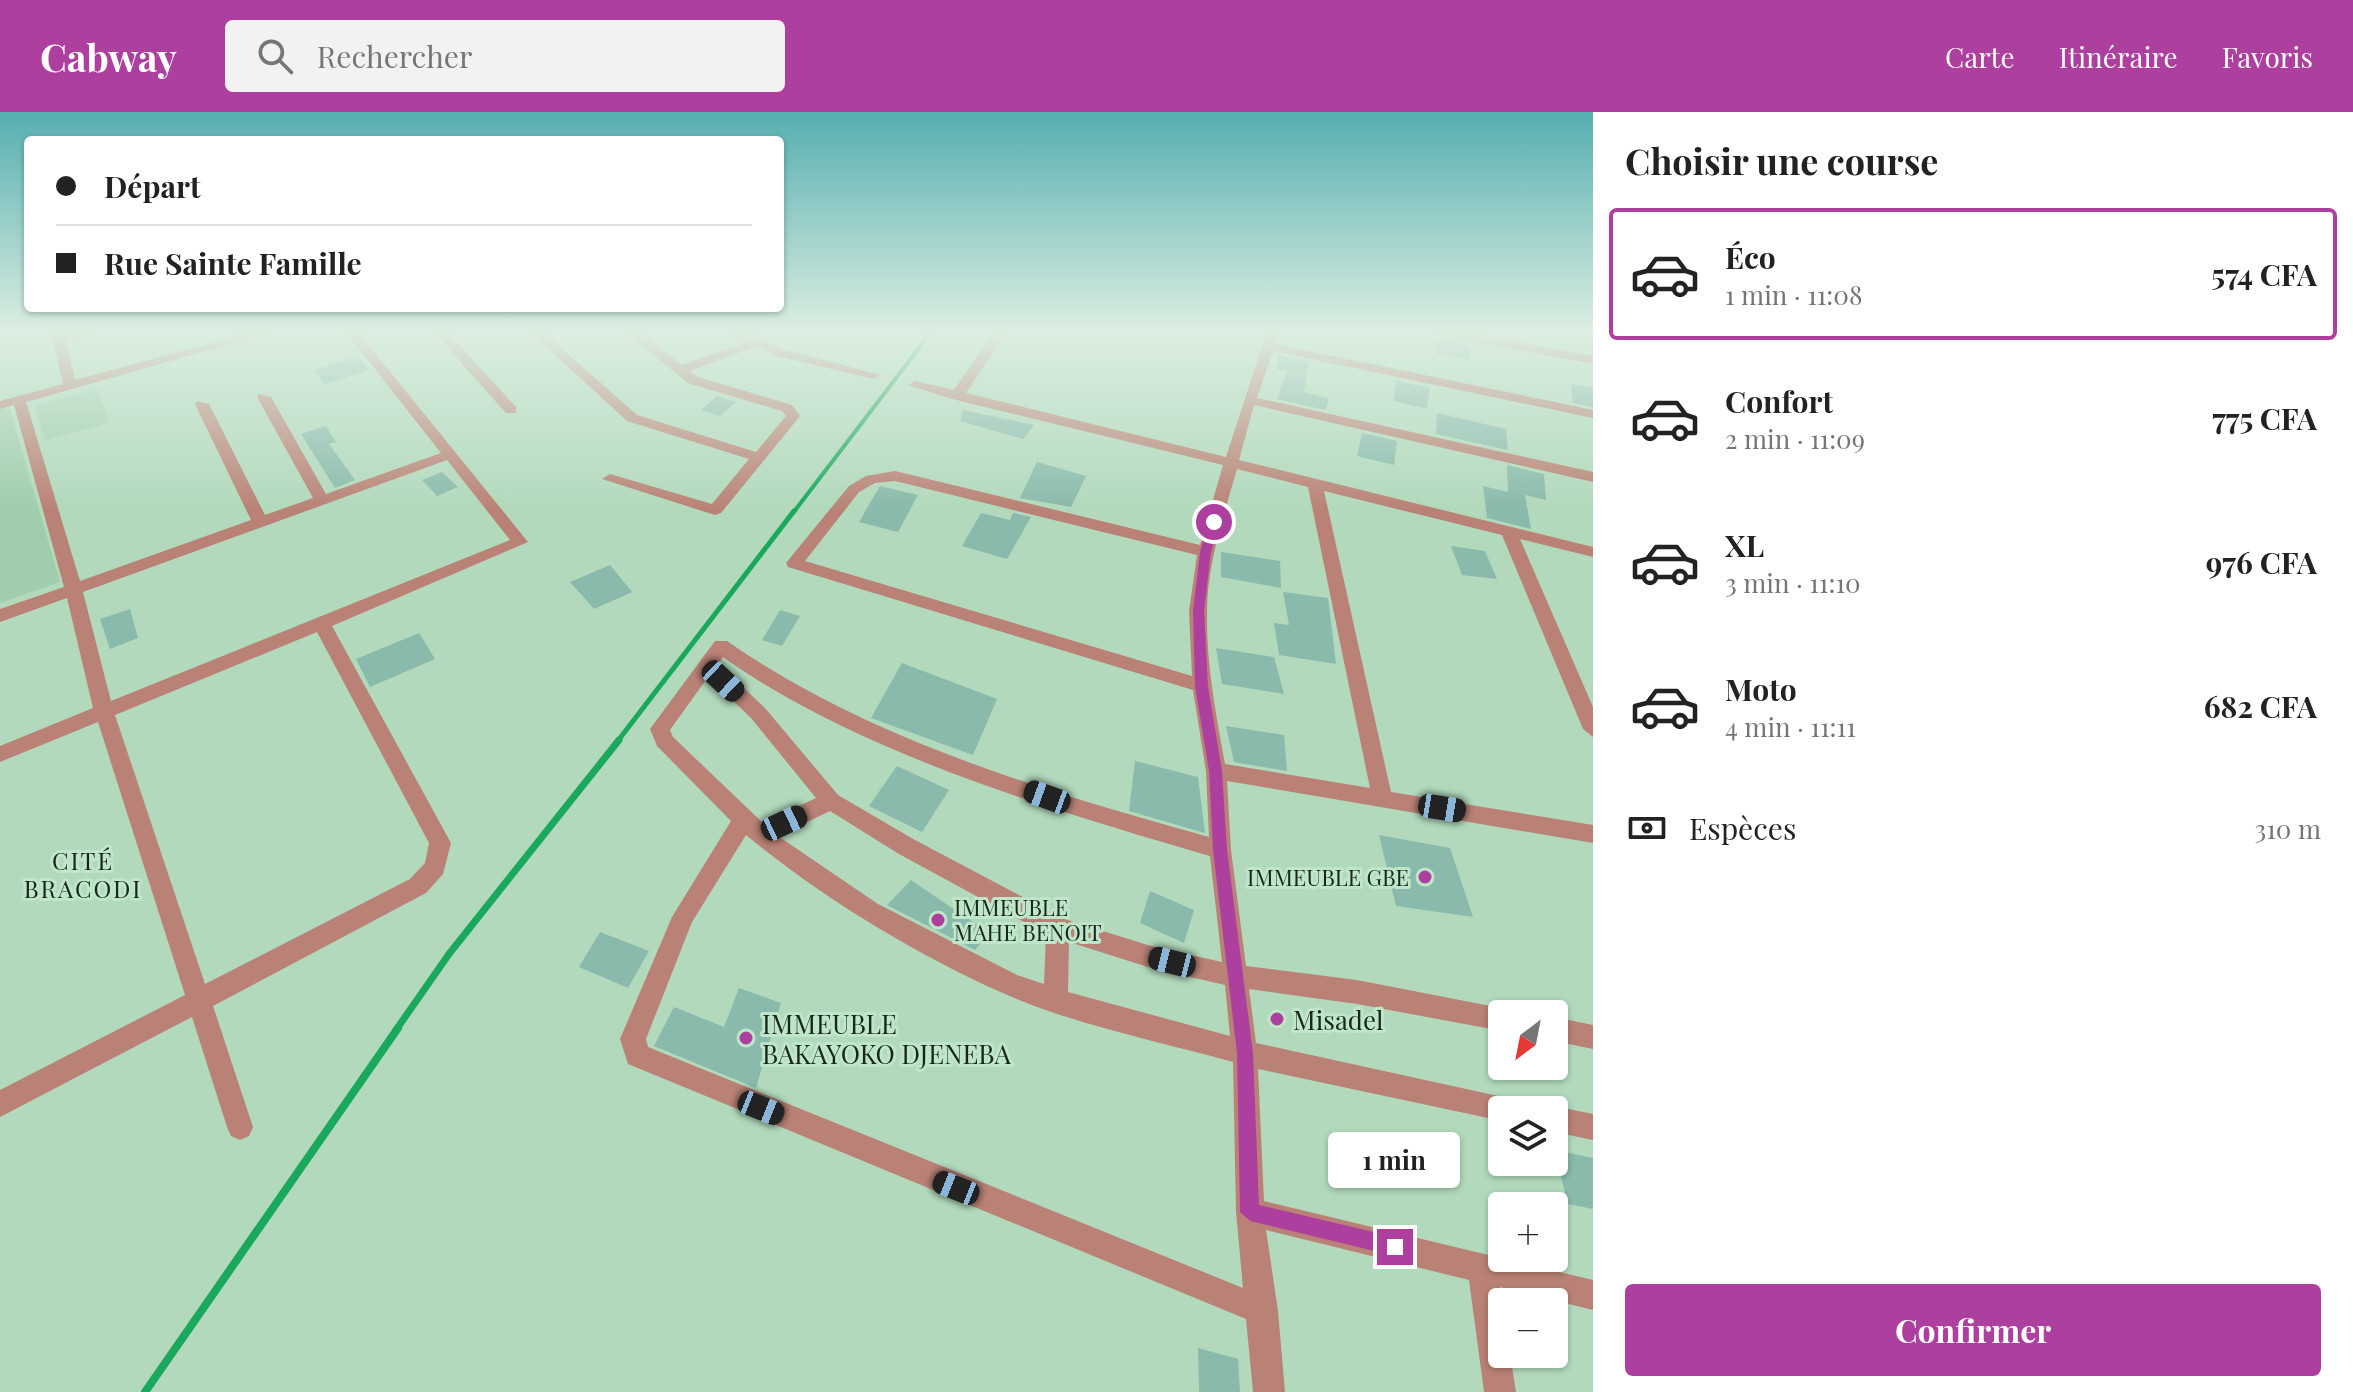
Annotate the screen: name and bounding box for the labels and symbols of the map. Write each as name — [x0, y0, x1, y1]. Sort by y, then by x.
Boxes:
route start — [1196, 504, 1232, 540]
car — [697, 656, 749, 706]
car — [1020, 778, 1074, 816]
car — [1416, 792, 1468, 824]
car — [757, 802, 811, 844]
district label: CITÉ BRACODI — [24, 844, 142, 904]
place label: IMMEUBLE GBE — [1247, 862, 1409, 892]
marker: IMMEUBLE GBE — [1416, 868, 1434, 886]
place label: IMMEUBLE MAHE BENOIT — [954, 892, 1102, 947]
marker: IMMEUBLE MAHE BENOIT — [929, 911, 947, 929]
car — [1146, 945, 1198, 979]
north arrow — [1488, 1000, 1568, 1080]
place label: Misadel — [1293, 1002, 1384, 1037]
place label: IMMEUBLE BAKAYOKO DJENEBA — [762, 1006, 1011, 1071]
marker: Misadel — [1268, 1010, 1286, 1028]
marker: IMMEUBLE BAKAYOKO DJENEBA — [737, 1029, 755, 1047]
car — [734, 1088, 788, 1128]
callout: 1 min — [1329, 1131, 1461, 1187]
car — [929, 1168, 983, 1208]
route end — [1377, 1229, 1413, 1265]

